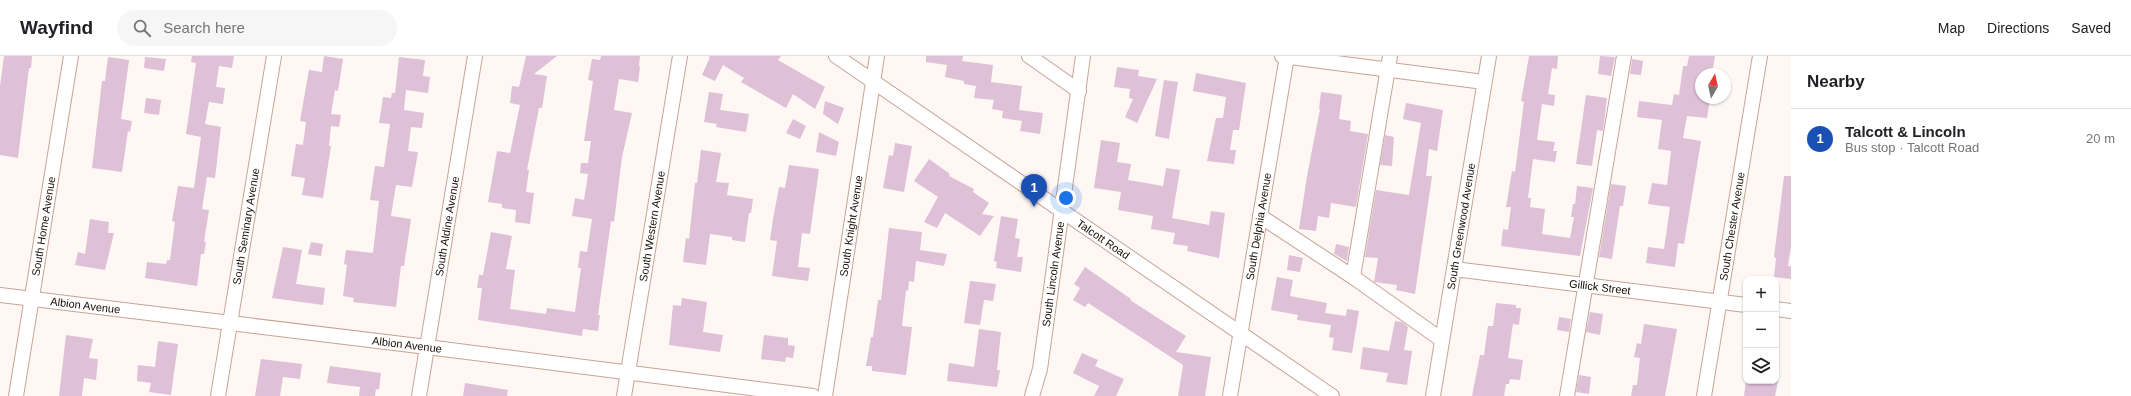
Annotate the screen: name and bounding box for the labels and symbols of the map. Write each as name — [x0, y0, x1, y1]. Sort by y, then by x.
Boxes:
north arrow — [1695, 68, 1731, 104]
street label: South Greenwood Avenue — [1445, 162, 1477, 291]
street label: South Seminary Avenue — [230, 167, 261, 285]
street label: South Western Avenue — [637, 170, 667, 283]
street label: South Chester Avenue — [1717, 171, 1747, 282]
street label: South Delphia Avenue — [1244, 172, 1273, 281]
street label: South Knight Avenue — [837, 174, 865, 278]
pin: 1 — [1021, 174, 1047, 207]
street label: South Home Avenue — [29, 175, 57, 277]
street label: South Aldine Avenue — [433, 175, 461, 277]
your location — [1056, 188, 1076, 208]
street label: Talcott Road — [1075, 217, 1132, 261]
street label: South Lincoln Avenue — [1040, 221, 1066, 328]
street label: Gillick Street — [1568, 277, 1631, 297]
street label: Albion Avenue — [50, 295, 121, 316]
street label: Albion Avenue — [371, 334, 443, 355]

